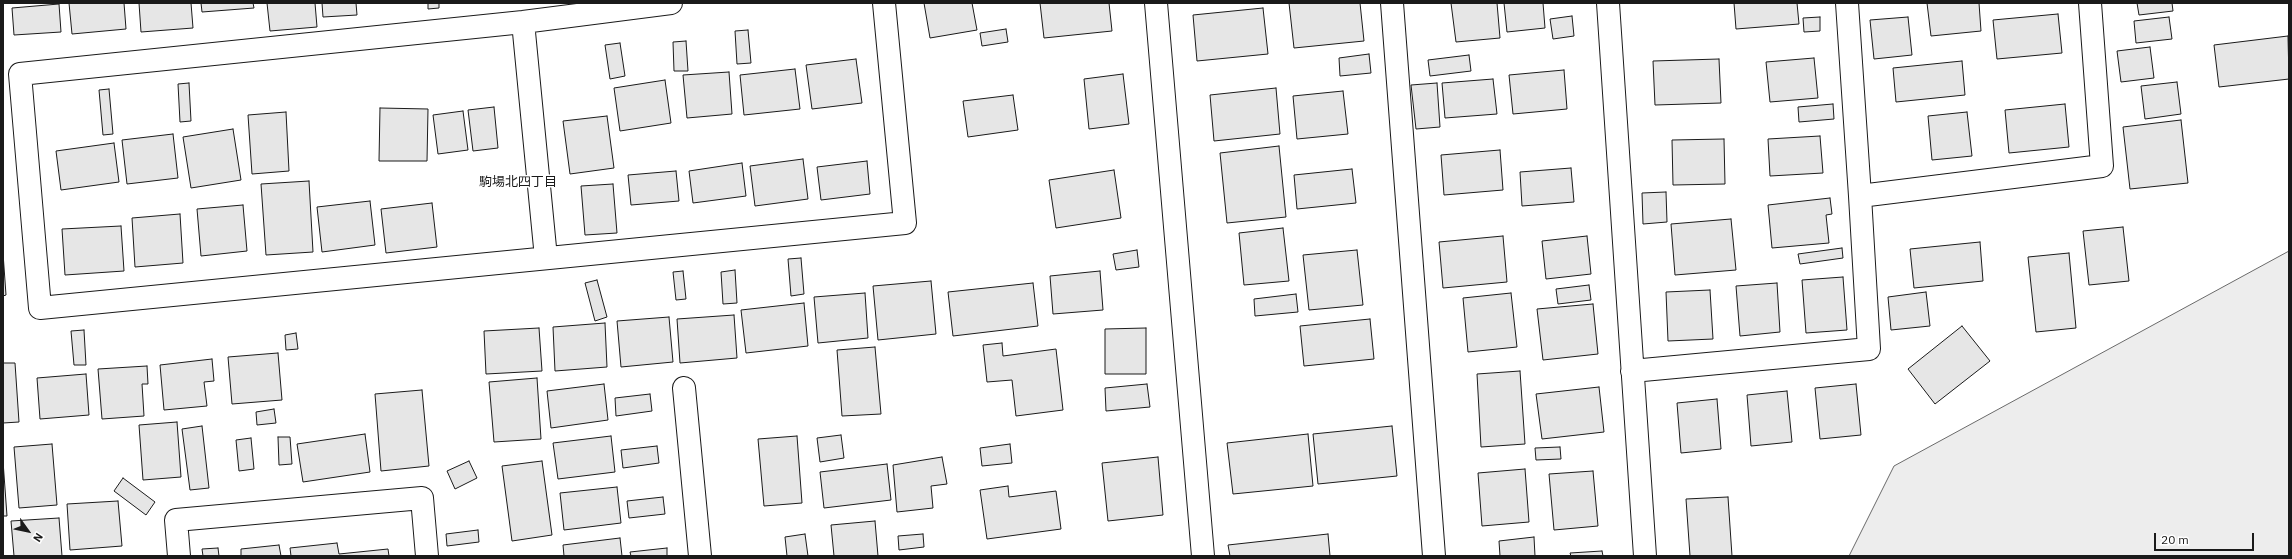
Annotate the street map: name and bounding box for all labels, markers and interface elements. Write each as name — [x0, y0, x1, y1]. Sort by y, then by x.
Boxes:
district label: 駒場北四丁目 — [479, 174, 557, 190]
north arrow — [8, 511, 48, 551]
scale bar — [2156, 525, 2256, 551]
text: N — [30, 530, 46, 545]
text: 20 m — [2161, 532, 2189, 547]

